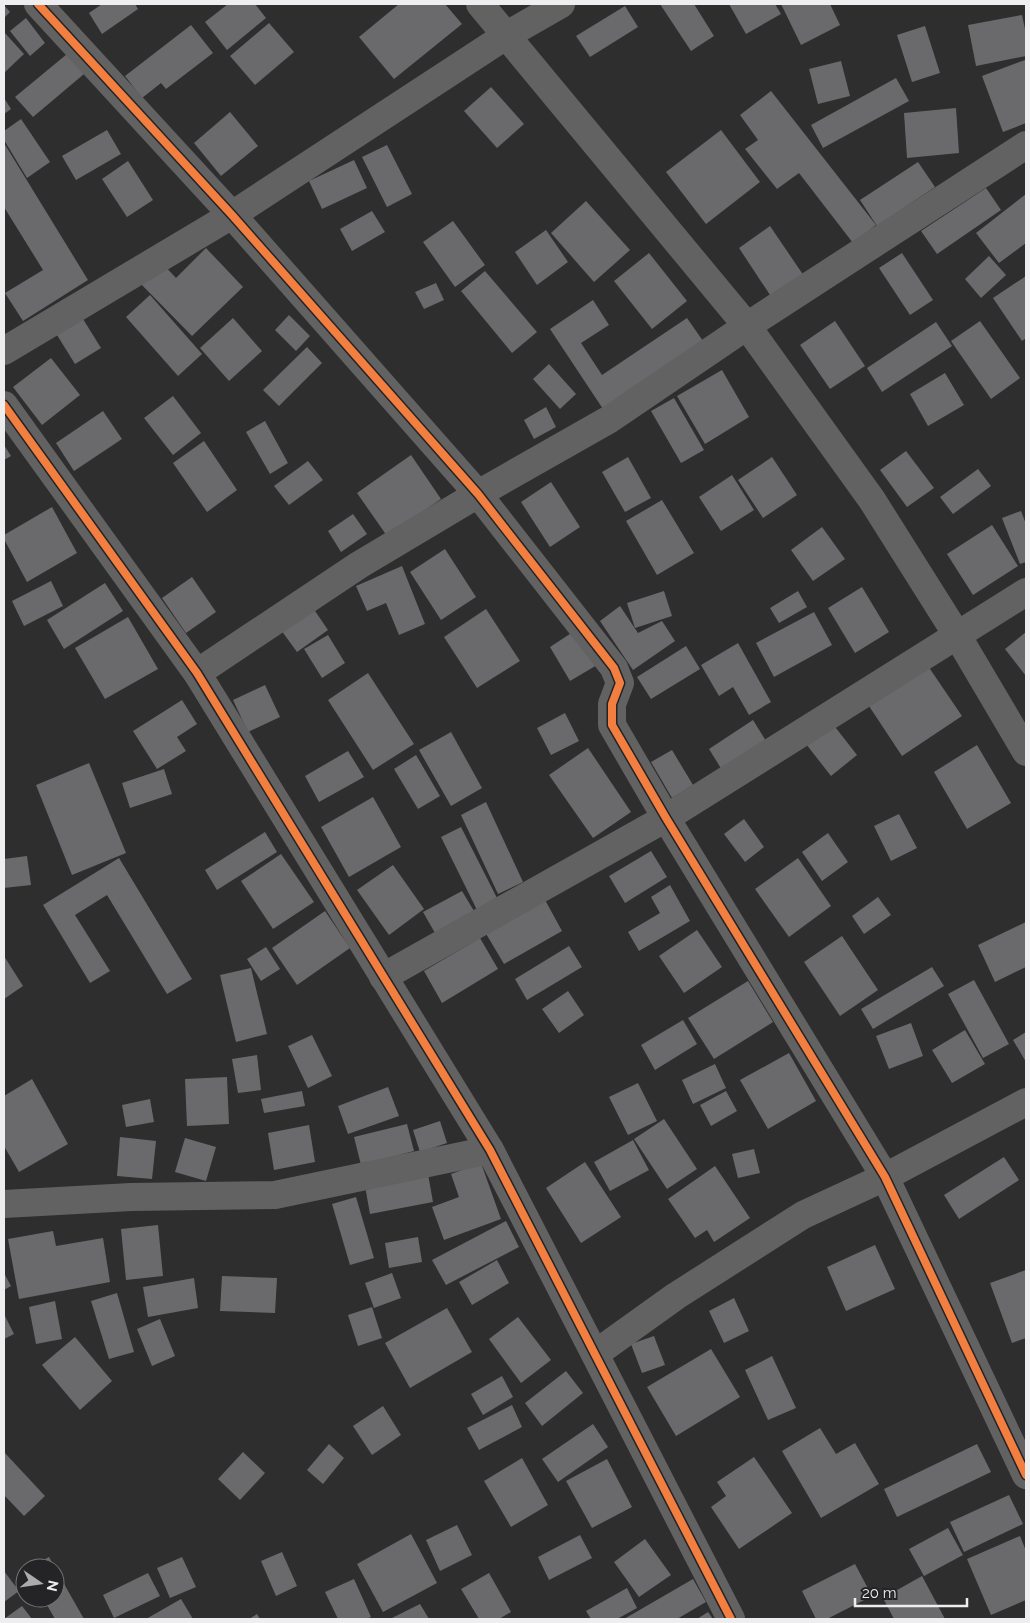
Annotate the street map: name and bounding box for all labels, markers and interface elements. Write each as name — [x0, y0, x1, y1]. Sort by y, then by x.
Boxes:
north arrow — [15, 1558, 65, 1608]
scale bar — [855, 1576, 968, 1608]
text: N — [44, 1579, 62, 1593]
text: 20 m — [862, 1584, 897, 1602]

